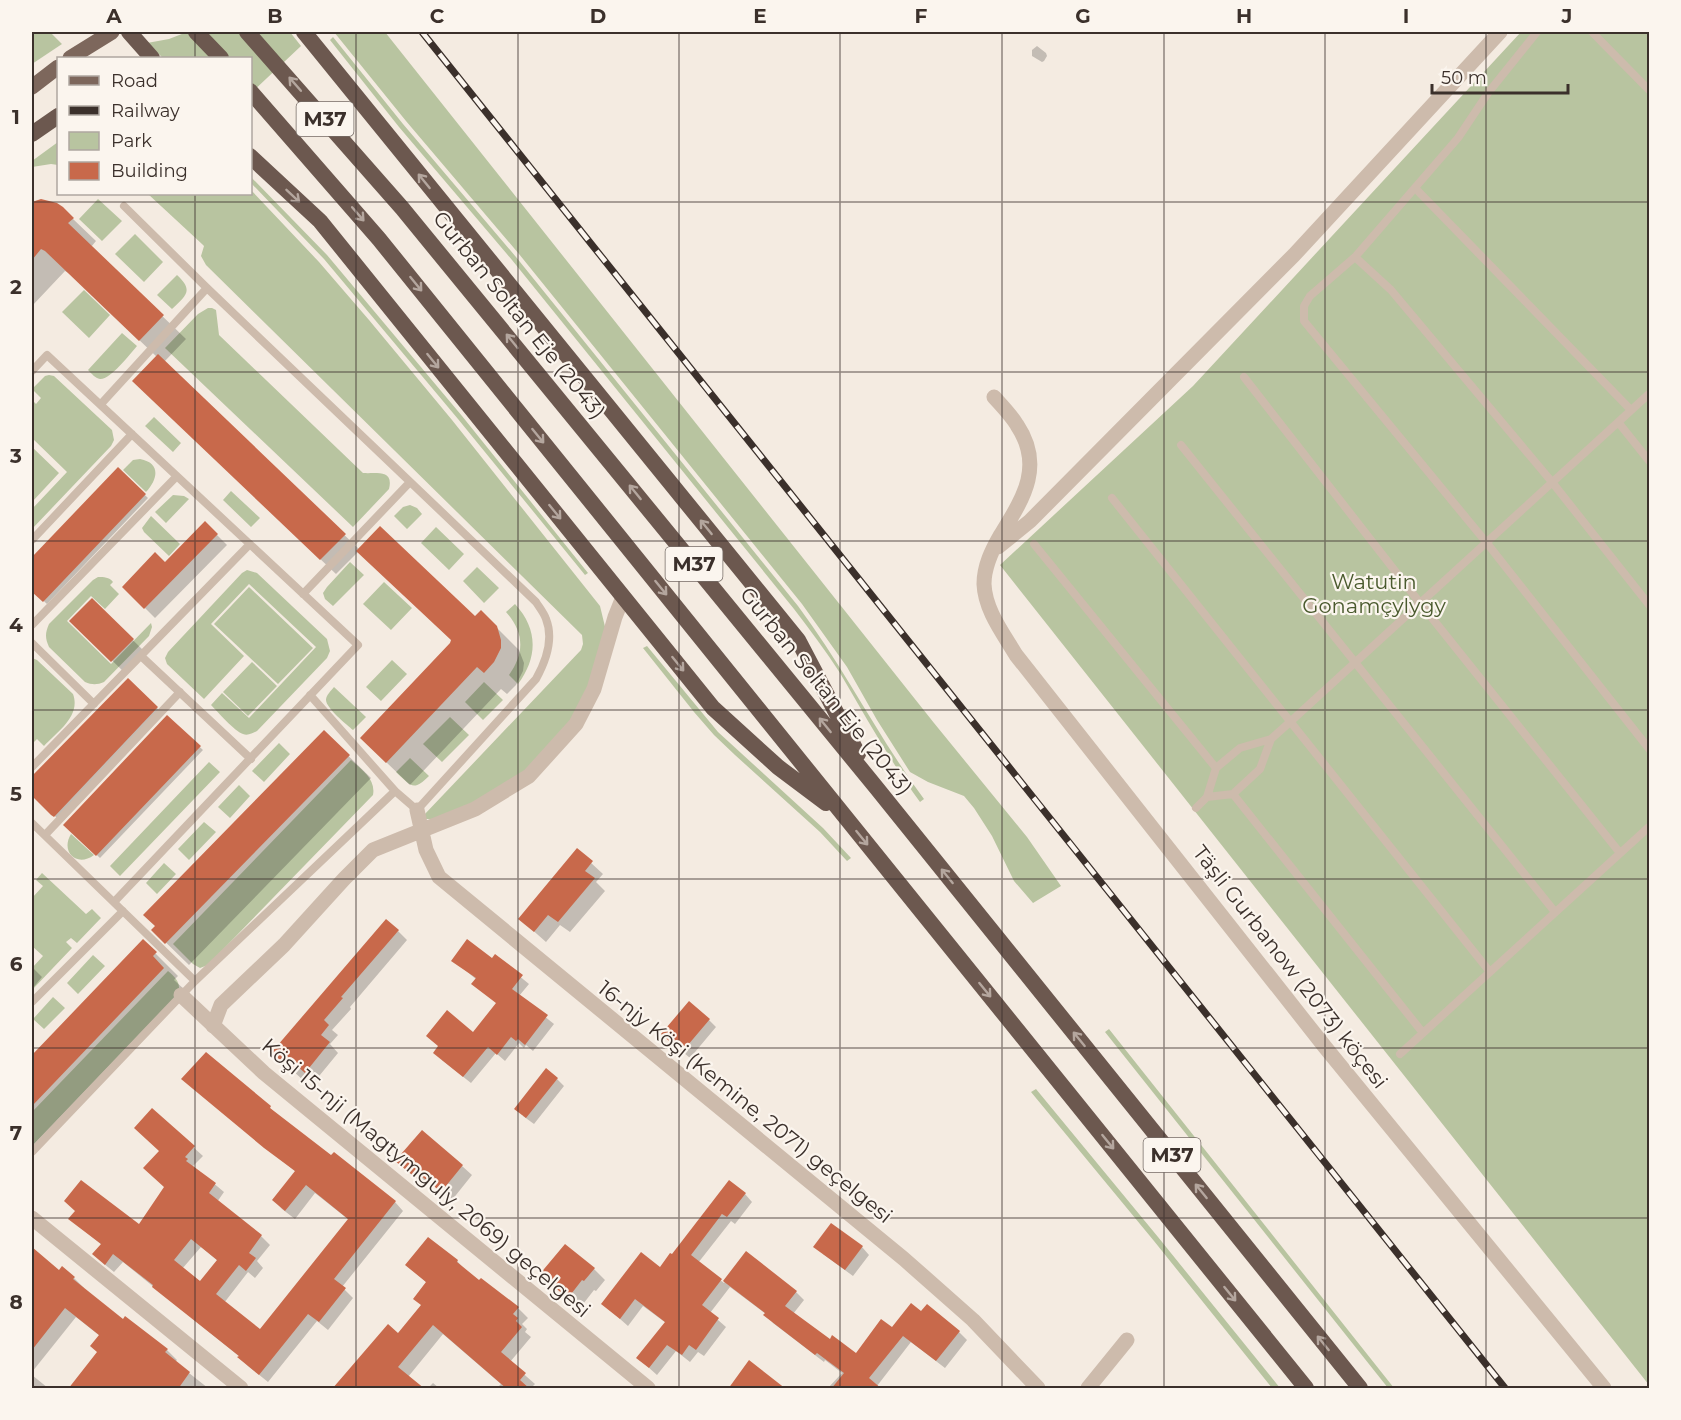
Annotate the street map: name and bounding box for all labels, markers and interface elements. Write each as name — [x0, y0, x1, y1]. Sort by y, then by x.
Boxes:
text: A — [105, 4, 122, 28]
text: B — [267, 4, 283, 28]
text: C — [430, 4, 445, 28]
text: D — [590, 4, 606, 28]
text: E — [753, 4, 767, 28]
text: F — [915, 4, 928, 28]
text: G — [1075, 4, 1091, 28]
text: H — [1236, 4, 1252, 28]
text: I — [1403, 4, 1409, 28]
text: J — [1561, 4, 1572, 28]
legend — [57, 57, 252, 195]
scale bar — [1432, 57, 1568, 95]
text: 50 m — [1441, 67, 1487, 89]
text: Road — [111, 70, 158, 92]
one-way arrow — [288, 77, 302, 92]
text: Railway — [111, 100, 180, 122]
road number: M37 — [296, 102, 354, 136]
text: 1 — [12, 105, 20, 129]
text: Park — [111, 130, 152, 152]
text: Building — [111, 160, 188, 182]
one-way arrow — [417, 174, 431, 189]
one-way arrow — [286, 189, 301, 203]
one-way arrow — [351, 206, 365, 221]
street label: Gurban Soltan Eje (2043) — [428, 206, 611, 423]
text: 2 — [10, 275, 22, 299]
one-way arrow — [410, 276, 423, 292]
one-way arrow — [505, 334, 518, 350]
one-way arrow — [426, 352, 439, 368]
one-way arrow — [532, 428, 545, 444]
text: 3 — [9, 444, 22, 468]
one-way arrow — [629, 485, 642, 501]
one-way arrow — [549, 504, 562, 520]
one-way arrow — [700, 520, 713, 536]
road number: M37 — [666, 547, 722, 581]
park label: Watutin Gonamçylygy — [1302, 569, 1446, 618]
one-way arrow — [654, 580, 667, 596]
street label: Gurban Soltan Eje (2043) — [735, 582, 918, 799]
text: 4 — [9, 613, 23, 637]
one-way arrow — [671, 656, 684, 672]
one-way arrow — [818, 717, 831, 733]
text: 5 — [10, 782, 22, 806]
one-way arrow — [856, 830, 869, 846]
street label: Täşli Gurbanow (2073) köçesi — [1188, 840, 1393, 1093]
one-way arrow — [941, 868, 954, 884]
text: 6 — [10, 952, 23, 976]
street label: 16-njy Köşi (Kemine, 2071) geçelgesi — [593, 975, 897, 1228]
one-way arrow — [979, 982, 992, 998]
one-way arrow — [1072, 1031, 1085, 1047]
street label: Köşi 15-nji (Magtymguly, 2069) geçelgesi — [257, 1033, 596, 1323]
text: 7 — [10, 1121, 22, 1145]
one-way arrow — [1101, 1134, 1114, 1150]
road number: M37 — [1144, 1138, 1200, 1172]
one-way arrow — [1195, 1183, 1208, 1199]
one-way arrow — [1224, 1286, 1237, 1302]
text: 8 — [9, 1290, 23, 1314]
one-way arrow — [1317, 1335, 1330, 1351]

